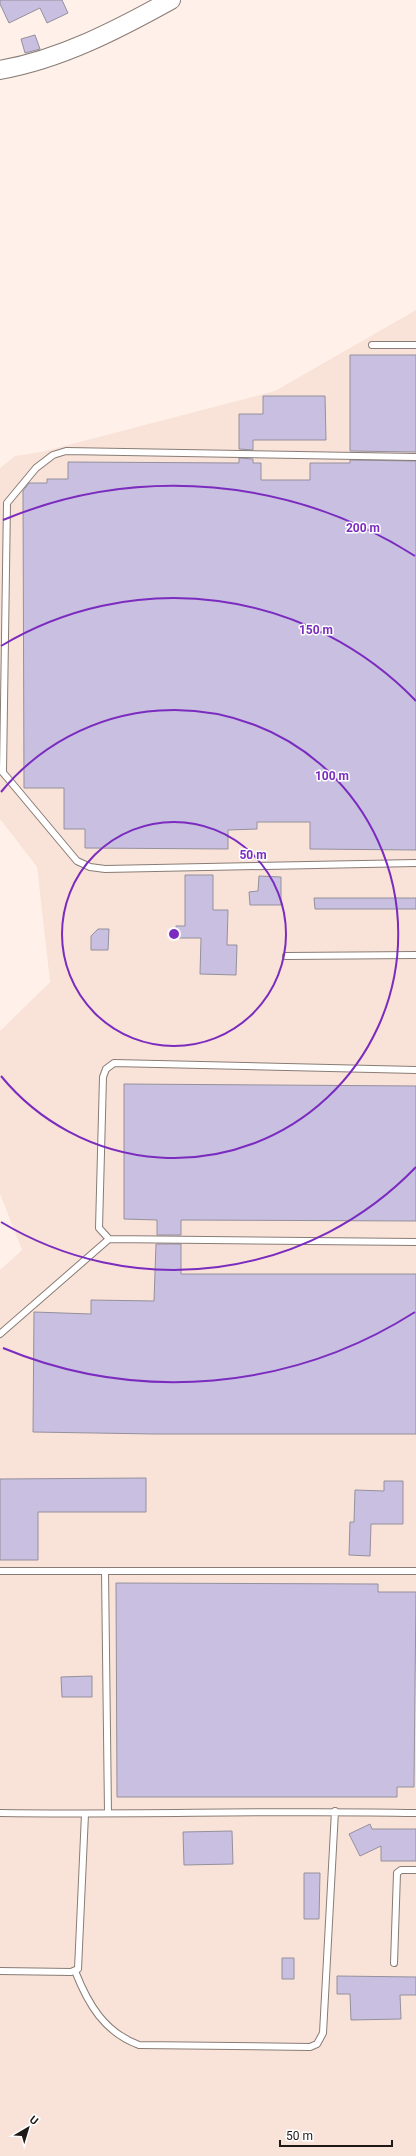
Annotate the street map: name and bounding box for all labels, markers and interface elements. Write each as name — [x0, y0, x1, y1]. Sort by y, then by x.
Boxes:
text: 200 m — [346, 521, 380, 535]
text: 150 m — [299, 623, 333, 637]
text: 100 m — [315, 769, 349, 783]
text: 50 m — [239, 848, 267, 862]
centre of rings — [167, 927, 181, 941]
north arrow — [8, 2108, 48, 2148]
text: U — [27, 2113, 41, 2128]
scale bar — [280, 2122, 392, 2148]
text: 50 m — [286, 2129, 313, 2143]

